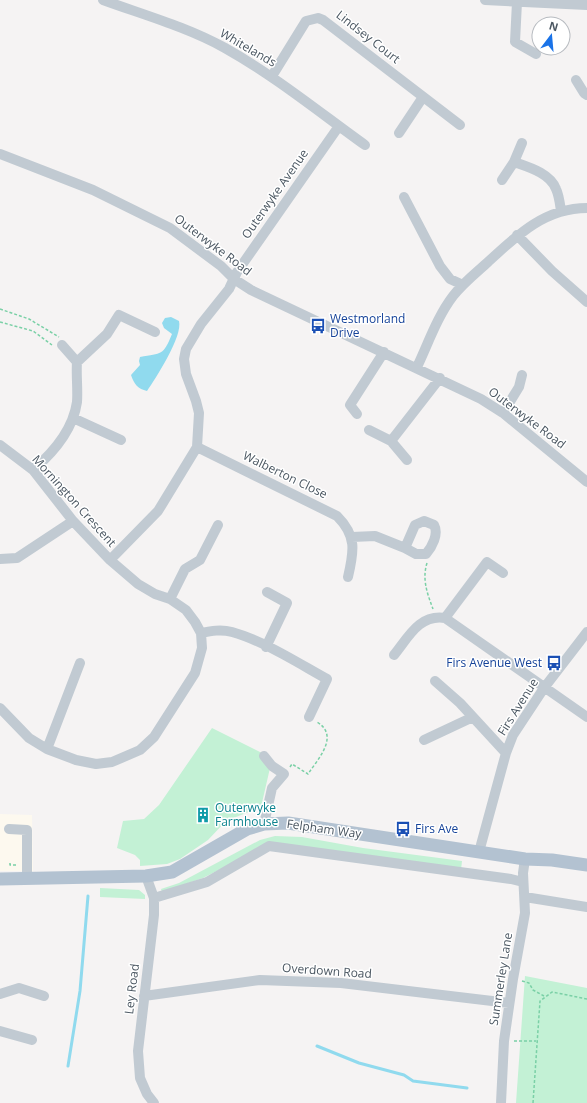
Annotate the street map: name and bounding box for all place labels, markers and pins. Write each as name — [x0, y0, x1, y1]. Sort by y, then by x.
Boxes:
place label: Westmorland Drive — [330, 310, 405, 341]
bus stop icon: Westmorland Drive — [309, 317, 327, 335]
place label: Firs Avenue West — [446, 654, 542, 671]
bus stop icon: Firs Avenue West — [545, 654, 563, 672]
place label: Outerwyke Farmhouse — [215, 799, 279, 830]
building icon: Outerwyke Farmhouse — [194, 806, 212, 824]
bus stop icon: Firs Ave — [394, 820, 412, 838]
place label: Firs Ave — [415, 820, 459, 837]

